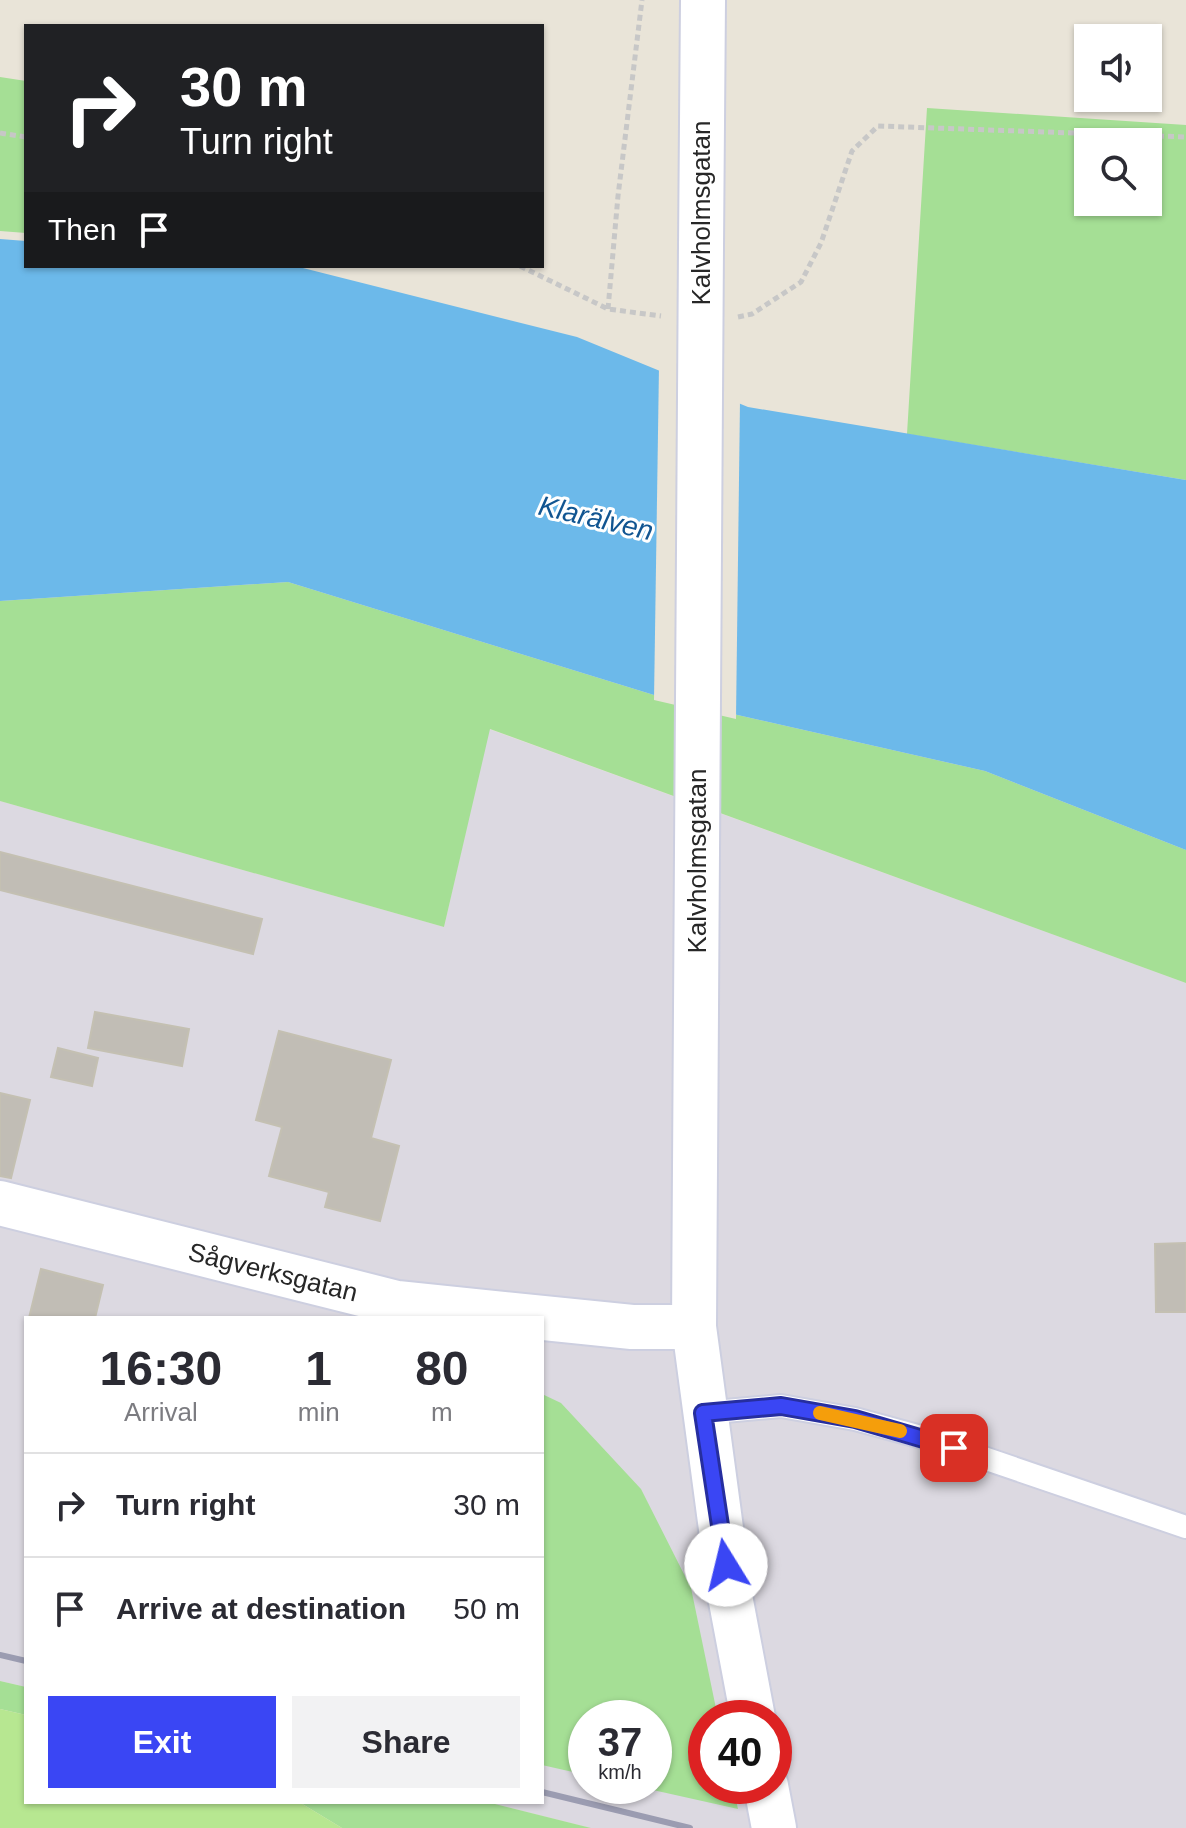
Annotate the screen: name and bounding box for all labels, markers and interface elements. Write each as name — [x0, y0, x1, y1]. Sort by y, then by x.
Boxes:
map controls — [1074, 24, 1162, 216]
button: sound — [1074, 24, 1162, 112]
text: 30 m — [180, 55, 308, 118]
icon: right — [48, 56, 152, 160]
text: Turn right — [180, 121, 333, 162]
street label: Kalvholmsgatan — [686, 121, 716, 306]
button: search — [1074, 128, 1162, 216]
icon: arrive — [132, 208, 176, 252]
text: Then — [48, 213, 116, 246]
water label: Klarälven — [536, 490, 656, 546]
street label: Kalvholmsgatan — [682, 769, 712, 954]
street label: Sågverksgatan — [185, 1236, 361, 1308]
text: 16:30 — [99, 1342, 222, 1395]
text: 1 — [305, 1342, 332, 1395]
text: 80 — [415, 1342, 469, 1395]
text: Arrival — [124, 1397, 198, 1427]
text: min — [298, 1397, 340, 1427]
text: m — [431, 1397, 453, 1427]
pin — [920, 1414, 988, 1482]
icon: arrive — [932, 1426, 976, 1470]
icon: right — [48, 1483, 92, 1527]
text: Turn right — [116, 1488, 255, 1521]
text: 30 m — [453, 1488, 520, 1521]
position arrow — [684, 1523, 768, 1607]
icon: arrive — [48, 1587, 92, 1631]
text: Arrive at destination — [116, 1592, 406, 1625]
text: 50 m — [453, 1592, 520, 1625]
button: Exit — [48, 1696, 276, 1788]
button: Share — [292, 1696, 520, 1788]
speed limit sign: 40 — [688, 1700, 792, 1804]
text: 37 — [598, 1720, 642, 1764]
text: km/h — [598, 1761, 642, 1783]

